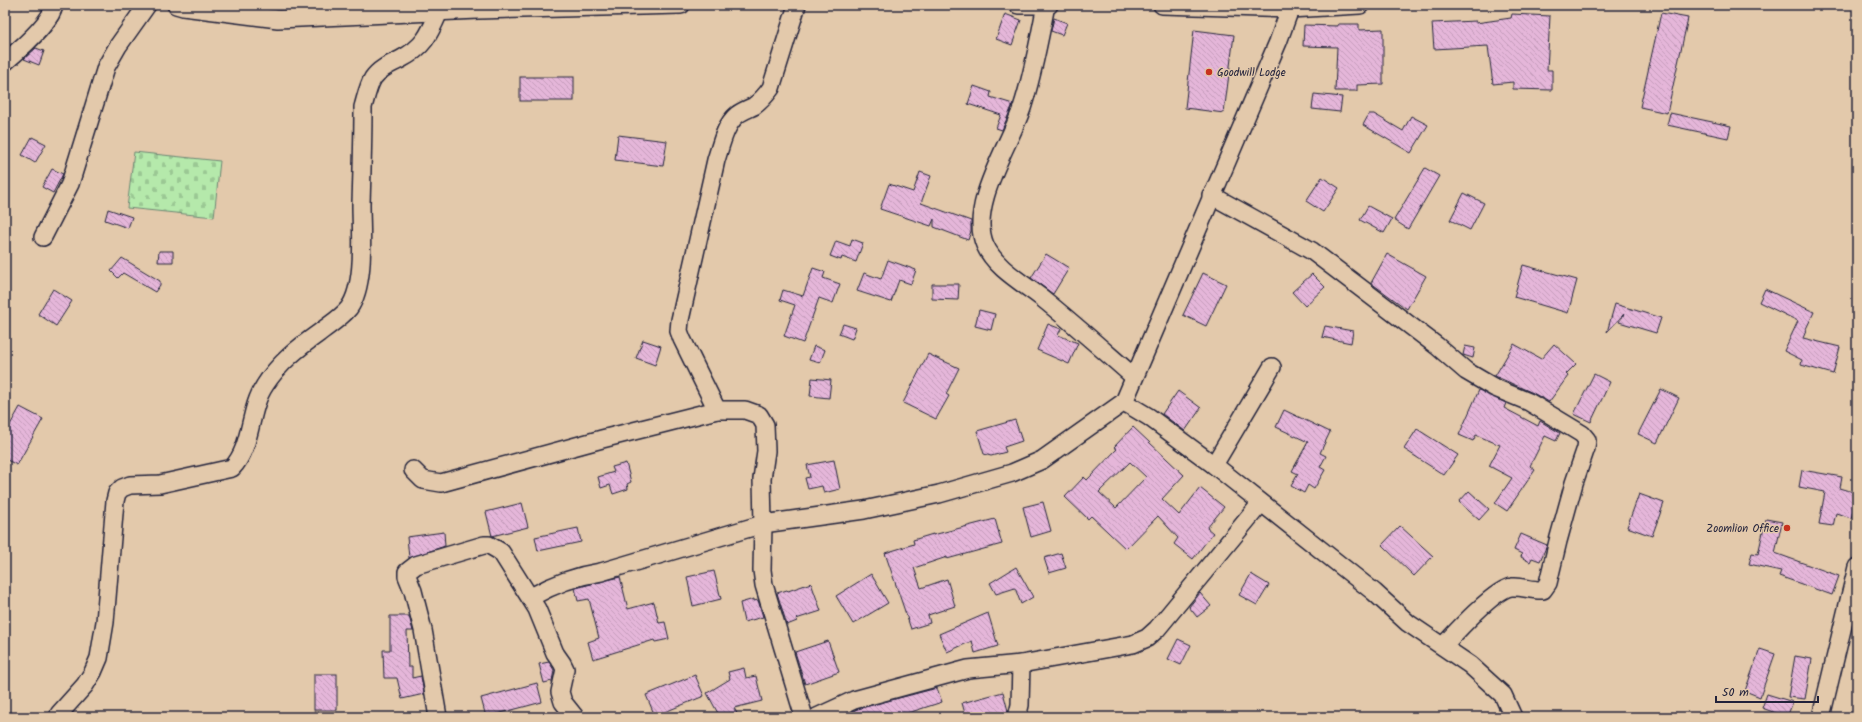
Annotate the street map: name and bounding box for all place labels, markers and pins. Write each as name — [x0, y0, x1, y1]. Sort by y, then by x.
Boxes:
place label: Goodwill Lodge — [1217, 64, 1286, 82]
marker: Goodwill Lodge — [1204, 67, 1214, 77]
place label: Zoomlion Office — [1706, 520, 1779, 538]
marker: Zoomlion Office — [1782, 523, 1792, 533]

